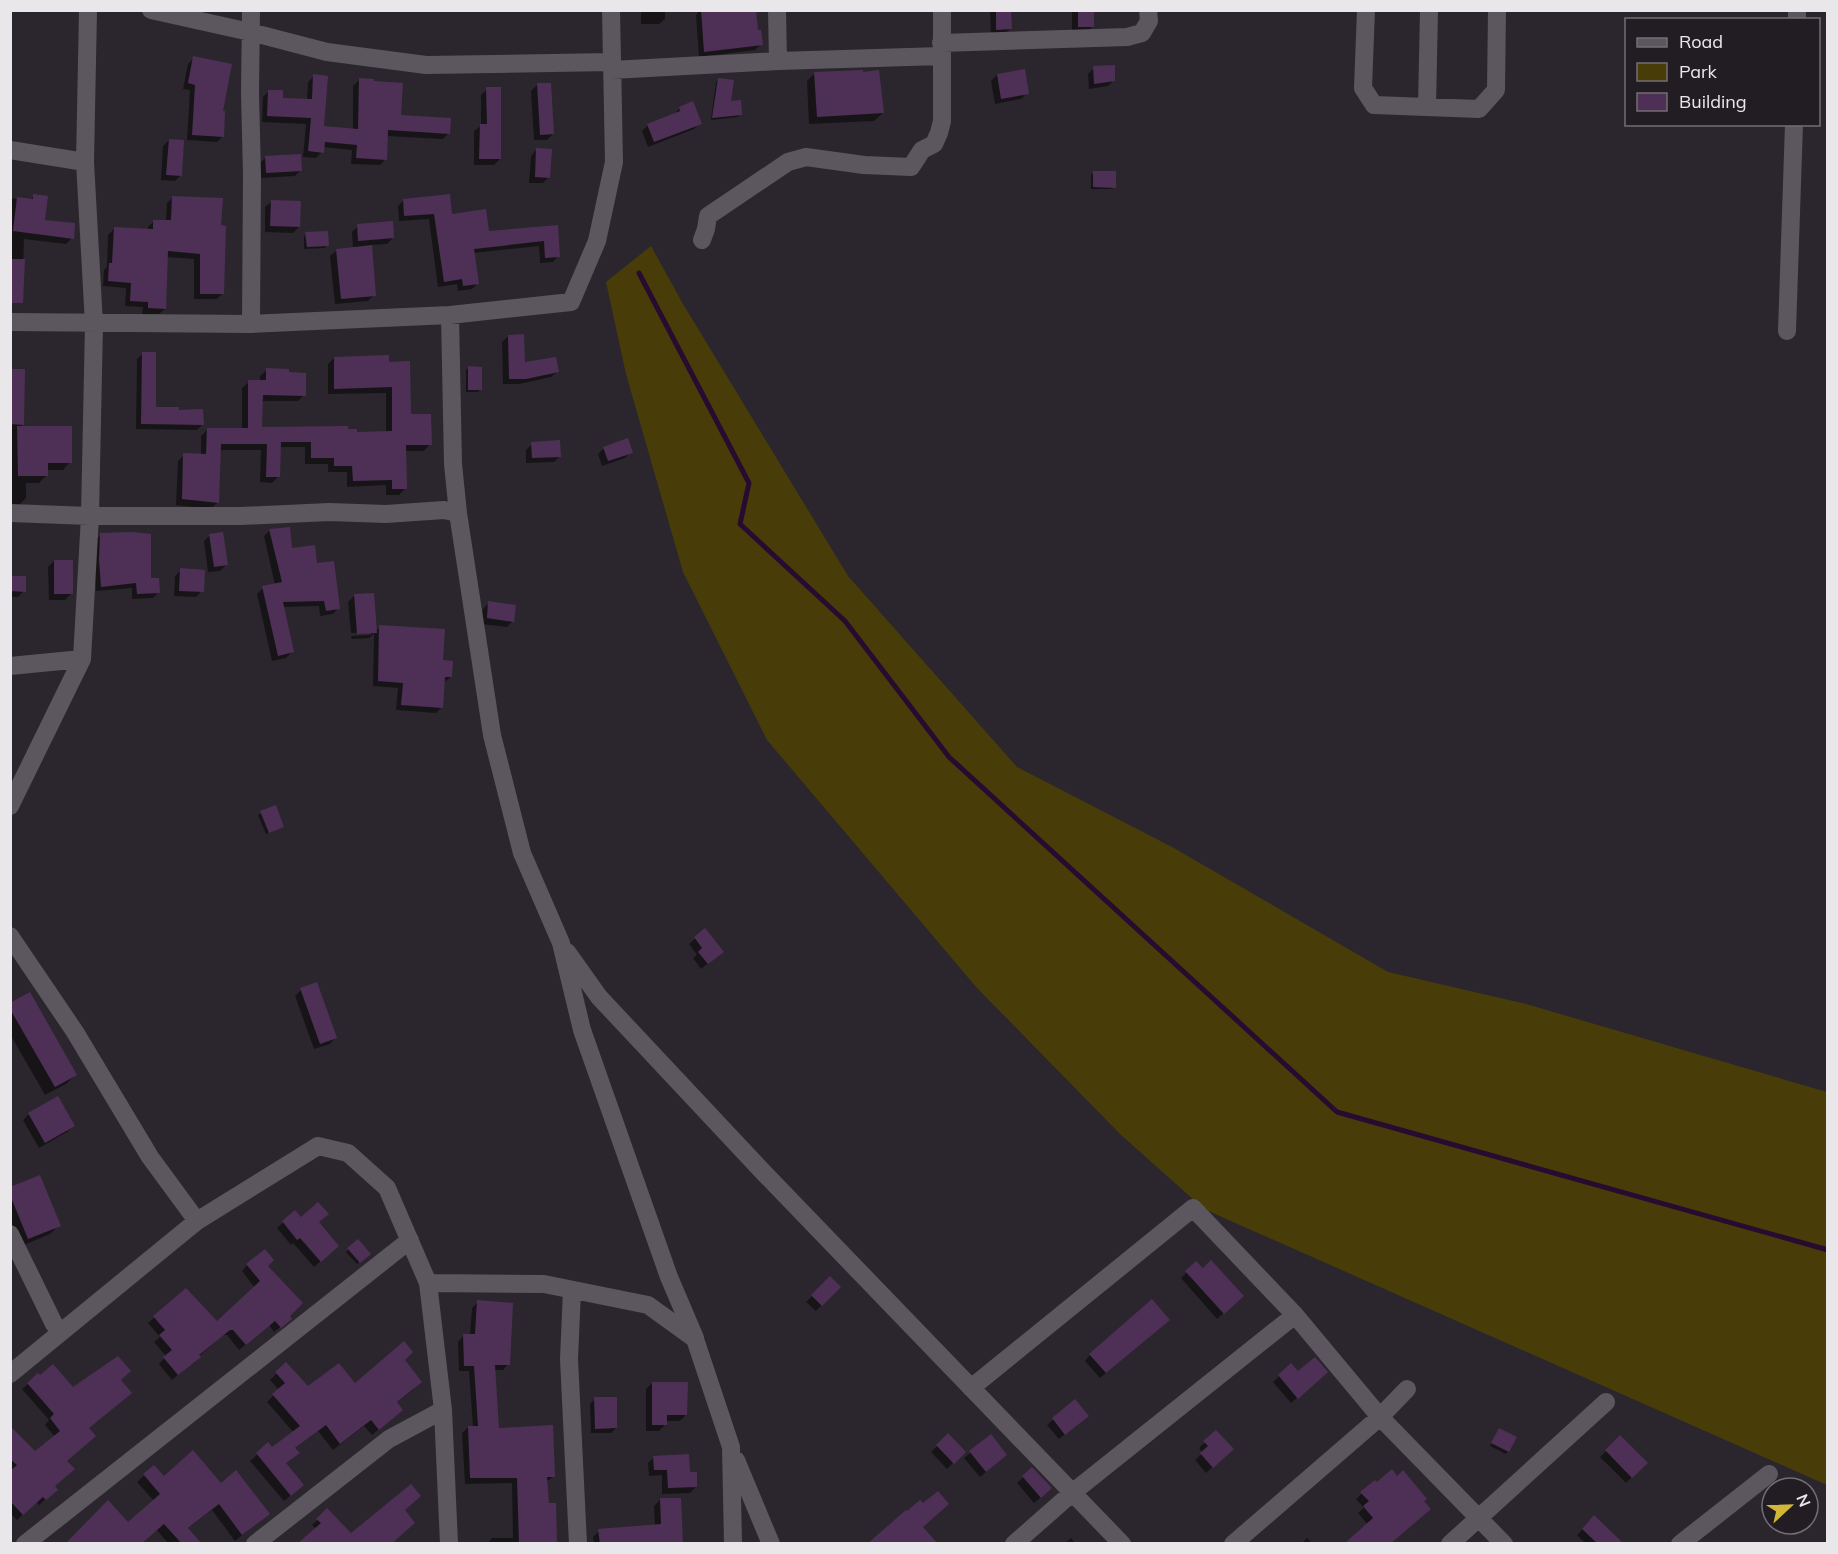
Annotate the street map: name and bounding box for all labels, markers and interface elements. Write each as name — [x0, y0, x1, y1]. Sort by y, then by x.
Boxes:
legend — [1625, 18, 1820, 126]
text: Road — [1679, 30, 1723, 53]
text: Park — [1679, 60, 1718, 83]
text: Building — [1679, 90, 1747, 113]
north arrow — [1760, 1476, 1820, 1536]
text: N — [1792, 1491, 1815, 1510]

